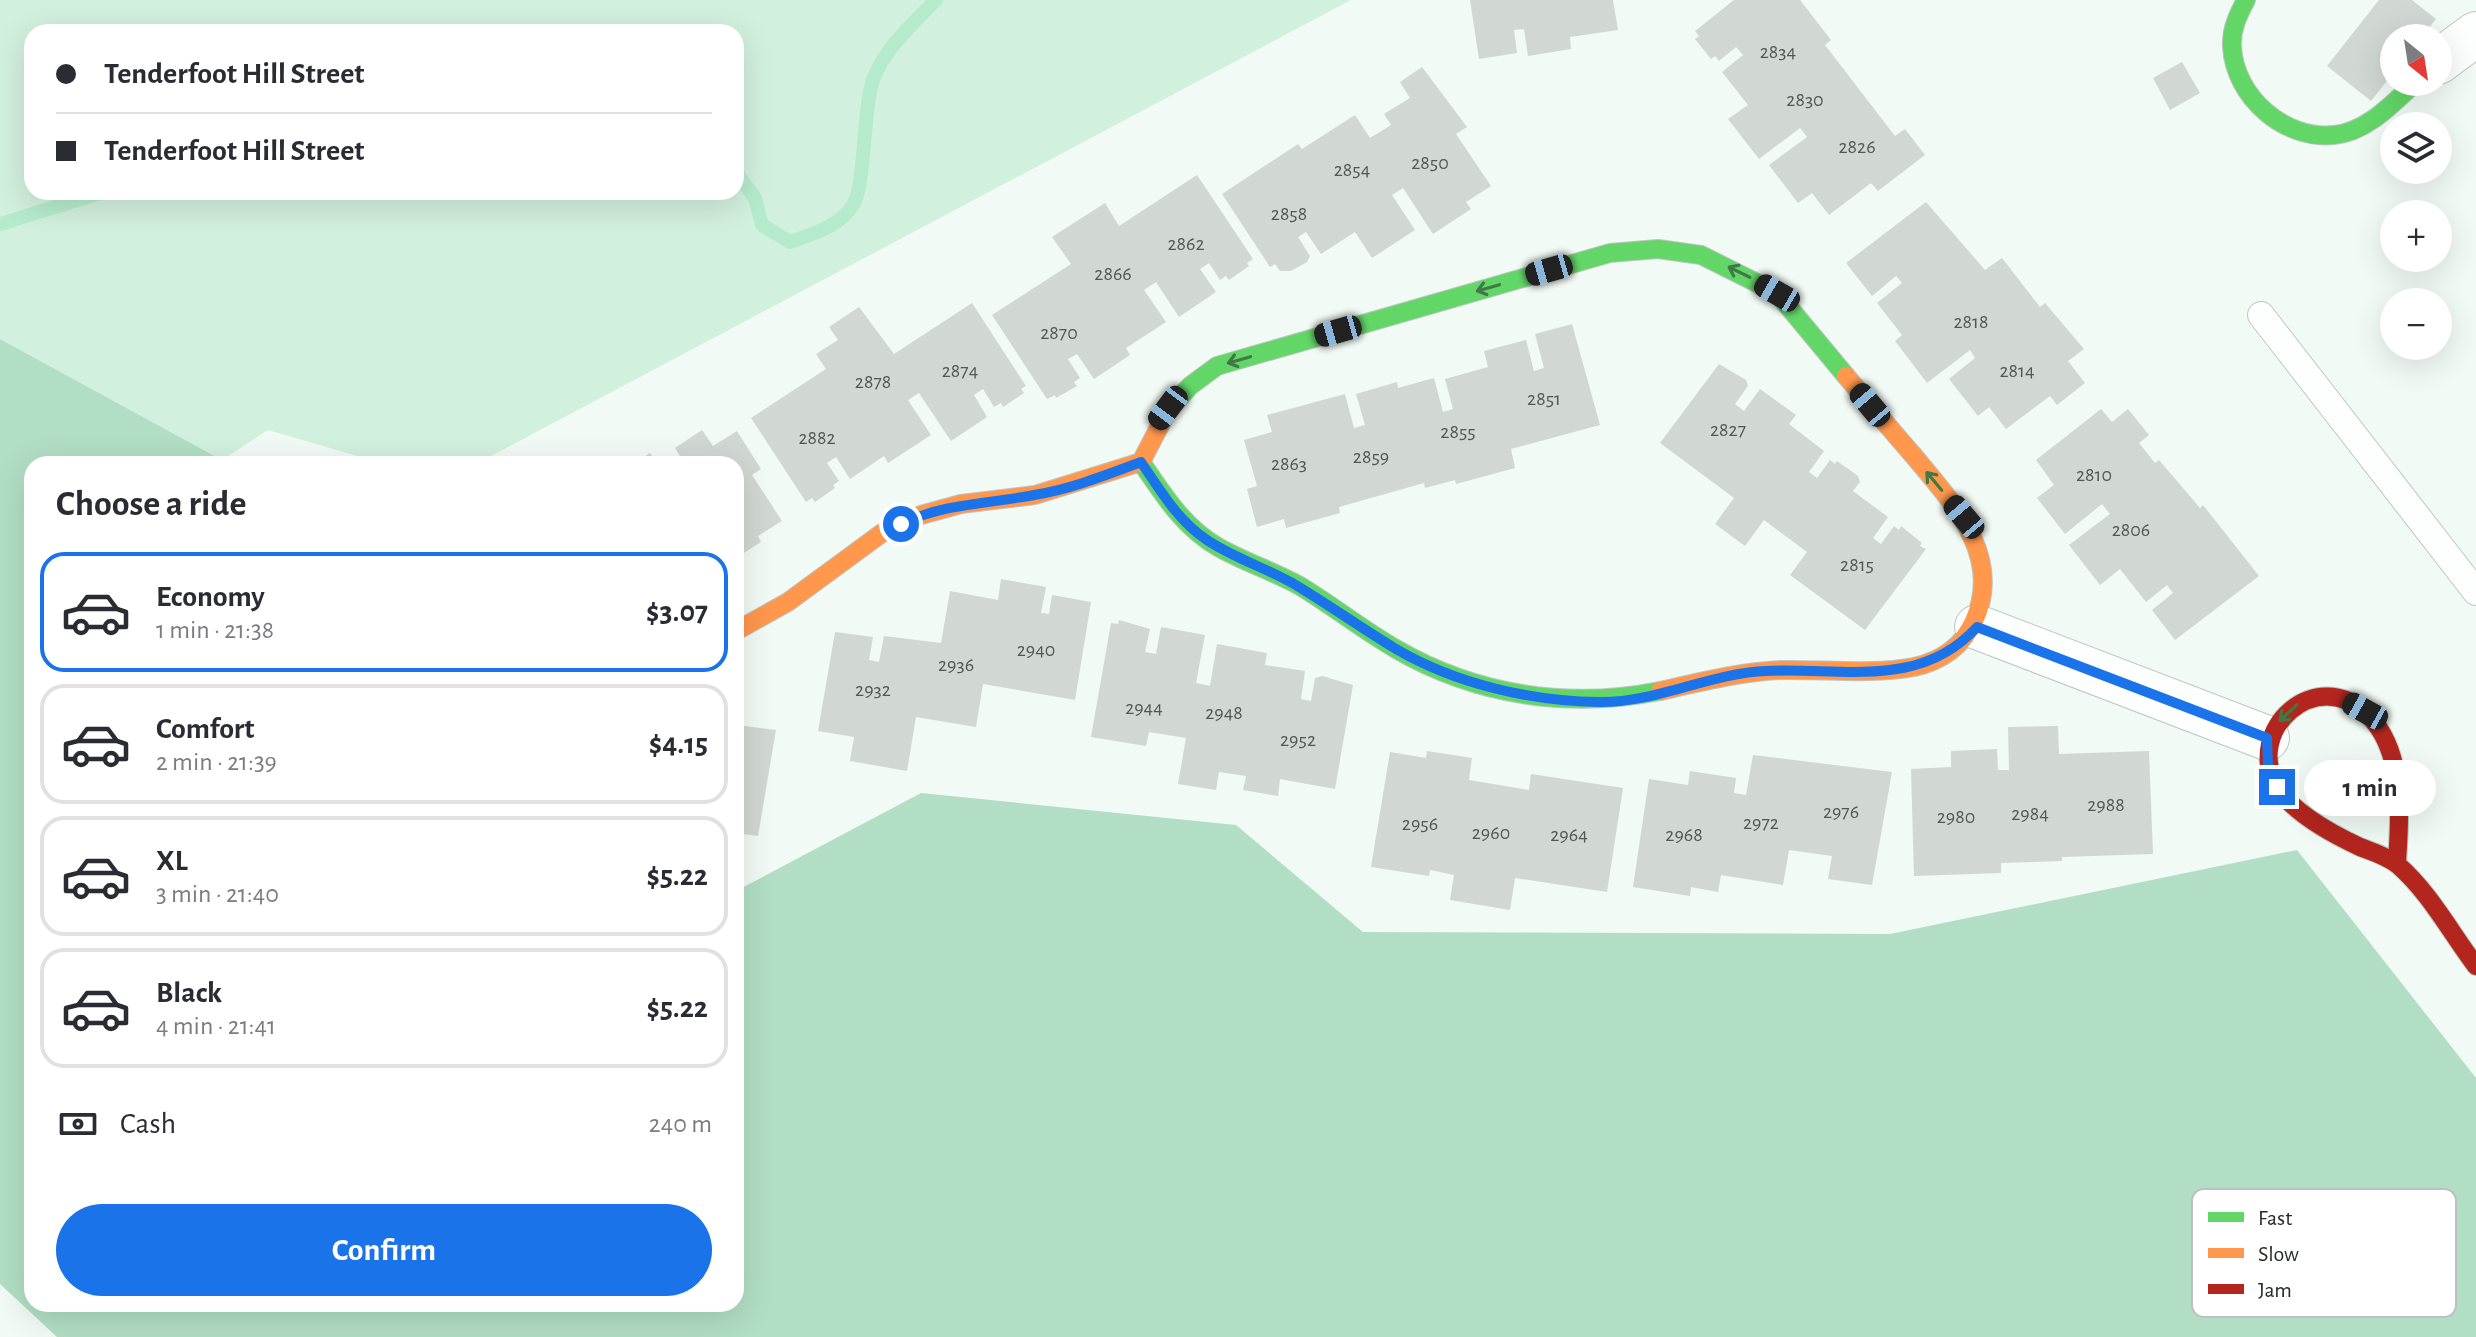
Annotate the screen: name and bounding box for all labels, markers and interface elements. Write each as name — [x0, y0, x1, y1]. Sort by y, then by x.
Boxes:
north arrow — [2380, 24, 2452, 96]
map controls — [2380, 24, 2452, 360]
house number: 2834 — [1760, 42, 1796, 62]
text: Tenderfoot Hill Street — [104, 59, 365, 89]
house number: 2830 — [1786, 90, 1824, 110]
button: layers — [2380, 112, 2452, 184]
text: Tenderfoot Hill Street — [104, 136, 365, 166]
house number: 2826 — [1838, 137, 1876, 157]
house number: 2850 — [1411, 153, 1449, 173]
house number: 2854 — [1334, 160, 1370, 180]
button: + — [2380, 200, 2452, 272]
house number: 2858 — [1271, 204, 1307, 224]
house number: 2862 — [1167, 234, 1205, 254]
car — [1523, 252, 1575, 288]
house number: 2866 — [1094, 264, 1132, 284]
one-way arrow — [1728, 264, 1752, 280]
car — [1750, 271, 1804, 315]
one-way arrow — [1476, 281, 1502, 296]
button: − — [2380, 288, 2452, 360]
house number: 2818 — [1954, 312, 1988, 332]
car — [1312, 313, 1364, 349]
house number: 2870 — [1040, 323, 1078, 343]
one-way arrow — [1226, 353, 1252, 368]
house number: 2874 — [942, 361, 978, 381]
house number: 2814 — [1999, 361, 2035, 381]
house number: 2878 — [855, 372, 891, 392]
car — [1845, 379, 1895, 431]
car — [1144, 382, 1192, 434]
house number: 2851 — [1527, 389, 1561, 409]
house number: 2827 — [1710, 420, 1746, 440]
house number: 2855 — [1440, 422, 1476, 442]
house number: 2882 — [798, 428, 836, 448]
house number: 2859 — [1353, 447, 1389, 467]
house number: 2863 — [1271, 454, 1307, 474]
house number: 2810 — [2076, 465, 2112, 485]
one-way arrow — [1925, 471, 1943, 492]
text: Choose a ride — [56, 486, 246, 522]
car — [1939, 491, 1989, 543]
route start — [883, 506, 919, 542]
house number: 2806 — [2112, 520, 2150, 540]
house number: 2815 — [1840, 555, 1874, 575]
icon: car — [60, 576, 132, 648]
text: Economy — [156, 582, 265, 612]
text: $3.07 — [646, 597, 708, 627]
text: 1 min · 21:38 — [156, 617, 274, 643]
house number: 2940 — [1017, 640, 1055, 660]
house number: 2936 — [938, 655, 974, 675]
house number: 2932 — [855, 680, 891, 700]
car — [2338, 689, 2392, 733]
house number: 2944 — [1125, 698, 1163, 718]
house number: 2948 — [1205, 703, 1243, 723]
one-way arrow — [2278, 703, 2299, 722]
icon: car — [60, 708, 132, 780]
text: Comfort — [156, 714, 255, 744]
text: $4.15 — [649, 729, 708, 759]
house number: 2952 — [1280, 730, 1316, 750]
text: 2 min · 21:39 — [156, 749, 277, 775]
callout: 1 min — [2305, 759, 2437, 815]
route end — [2259, 769, 2295, 805]
text: 1 min — [2343, 775, 2397, 801]
house number: 2988 — [2087, 795, 2125, 815]
house number: 2976 — [1823, 802, 1859, 822]
house number: 2984 — [2011, 804, 2049, 824]
house number: 2980 — [1937, 807, 1975, 827]
house number: 2972 — [1743, 813, 1779, 833]
house number: 2956 — [1402, 814, 1438, 834]
house number: 2960 — [1472, 823, 1510, 843]
house number: 2964 — [1550, 825, 1588, 845]
house number: 2968 — [1665, 825, 1703, 845]
icon: car — [60, 840, 132, 912]
text: XL — [156, 846, 188, 876]
text: $5.22 — [646, 861, 708, 891]
text: 3 min · 21:40 — [156, 881, 279, 907]
icon: car — [60, 972, 132, 1044]
text: Black — [156, 978, 222, 1008]
text: $5.22 — [646, 993, 708, 1023]
text: 4 min · 21:41 — [156, 1013, 276, 1039]
icon: cash — [56, 1102, 100, 1146]
text: Cash — [120, 1109, 176, 1139]
text: 240 m — [649, 1111, 712, 1137]
legend — [2192, 1189, 2456, 1317]
button: Confirm — [56, 1204, 712, 1296]
text: Fast — [2258, 1207, 2292, 1229]
text: Slow — [2258, 1243, 2299, 1265]
text: Jam — [2258, 1279, 2292, 1301]

